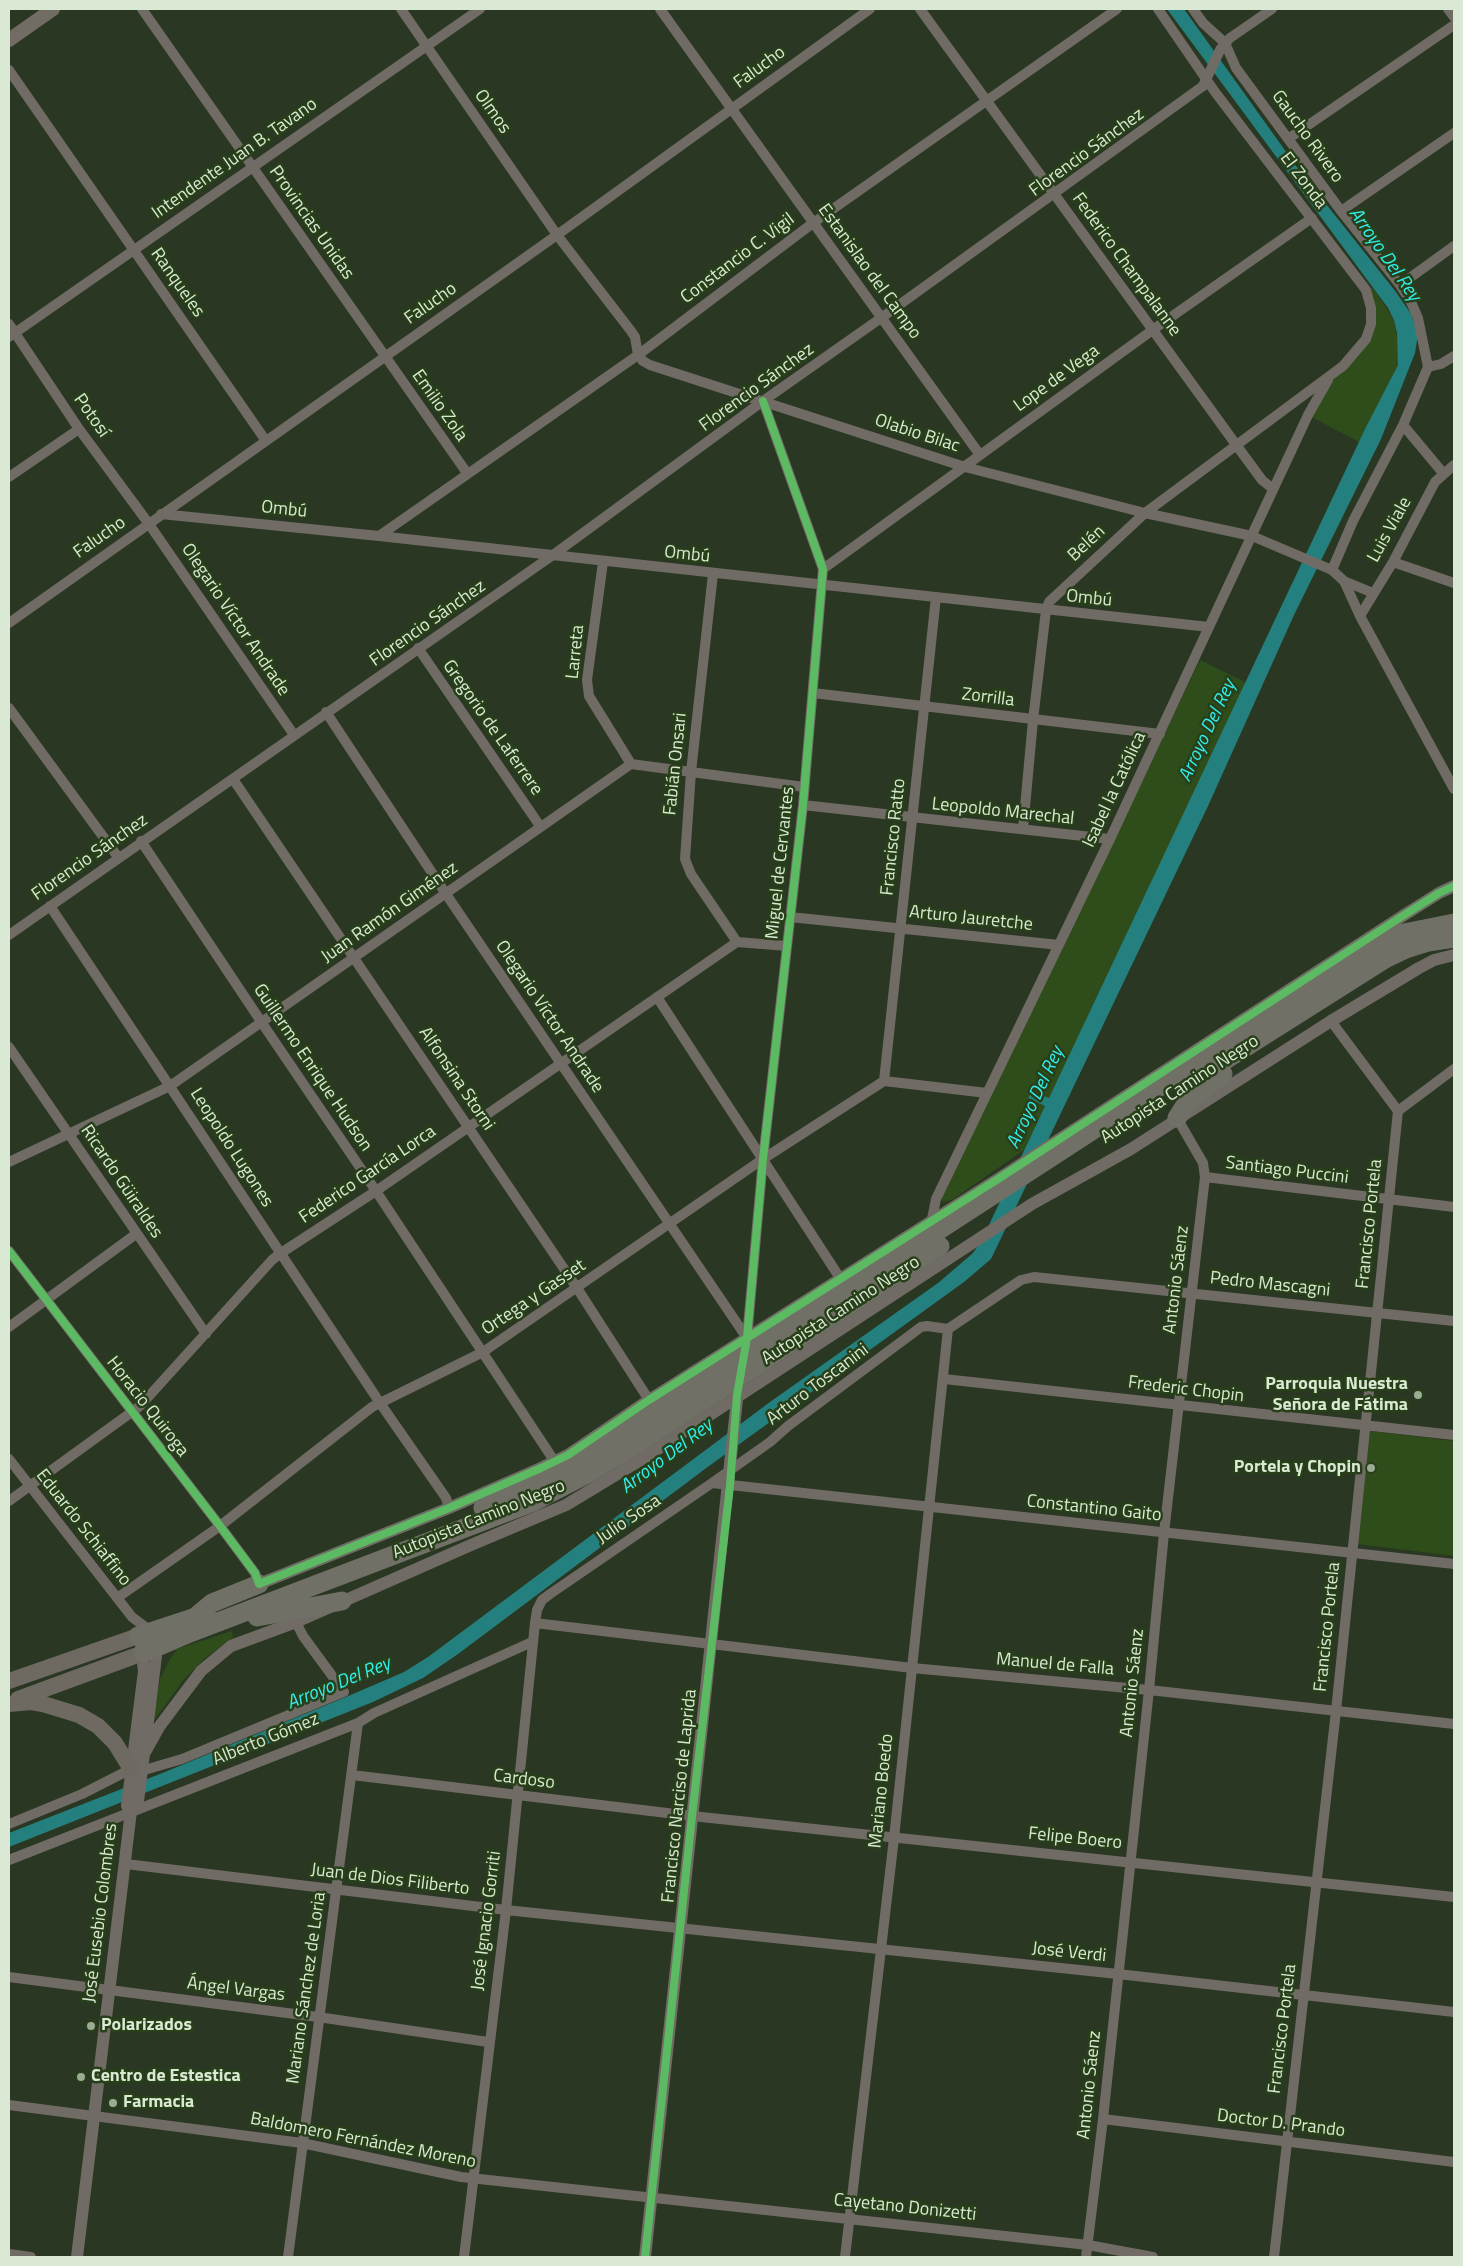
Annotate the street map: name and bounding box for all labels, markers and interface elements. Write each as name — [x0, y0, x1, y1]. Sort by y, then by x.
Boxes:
street label: Falucho — [730, 42, 790, 94]
street label: Olmos — [469, 86, 515, 138]
street label: Gaucho Rivero — [1266, 87, 1348, 187]
street label: Intendente Juan B. Tavano — [148, 94, 322, 224]
street label: Florencio Sánchez — [1025, 104, 1149, 202]
street label: El Zonda — [1275, 148, 1331, 214]
street label: Provincias Unidas — [264, 162, 358, 284]
street label: Federico Champalanne — [1067, 189, 1185, 341]
street label: Estanislao del Campo — [813, 200, 925, 344]
water label: Arroyo Del Rey — [1343, 203, 1425, 307]
street label: Constancio C. Vigil — [677, 209, 799, 309]
street label: Ranqueles — [145, 244, 209, 322]
street label: Falucho — [401, 278, 461, 330]
street label: Florencio Sánchez — [695, 339, 819, 437]
street label: Lope de Vega — [1010, 341, 1104, 417]
street label: Emilio Zola — [406, 366, 472, 446]
street label: Potosí — [68, 390, 114, 442]
street label: Olabio Bilac — [872, 410, 962, 458]
street label: Luis Viale — [1363, 494, 1417, 566]
street label: Ombú — [260, 497, 308, 523]
street label: Falucho — [70, 512, 130, 564]
street label: Belén — [1064, 521, 1110, 567]
street label: Olegario Víctor Andrade — [176, 540, 294, 700]
street label: Ombú — [663, 542, 711, 568]
street label: Florencio Sánchez — [366, 576, 490, 672]
street label: Ombú — [1065, 586, 1113, 612]
street label: Larreta — [562, 624, 590, 680]
street label: Gregorio de Laferrere — [437, 656, 547, 800]
water label: Arroyo Del Rey — [1174, 676, 1242, 786]
street label: Zorrilla — [961, 684, 1015, 712]
street label: Fabián Onsari — [660, 712, 692, 816]
street label: Isabel la Católica — [1079, 729, 1151, 851]
street label: Francisco Ratto — [877, 777, 911, 897]
street label: Miguel de Cervantes — [762, 786, 800, 940]
street label: Leopoldo Marechal — [931, 794, 1075, 830]
street label: Florencio Sánchez — [28, 810, 152, 906]
street label: Juan Ramón Giménez — [318, 858, 462, 968]
street label: Arturo Jauretche — [908, 902, 1034, 936]
street label: Olegario Víctor Andrade — [490, 937, 608, 1097]
street label: Guillermo Enrique Hudson — [248, 980, 376, 1156]
street label: Alfonsina Storni — [413, 1023, 499, 1135]
street label: Autopista Camino Negro — [1097, 1031, 1263, 1149]
water label: Arroyo Del Rey — [1002, 1043, 1070, 1153]
street label: Leopoldo Lugones — [185, 1085, 277, 1211]
street label: Ricardo Güiraldes — [75, 1121, 167, 1243]
street label: Federico García Lorca — [296, 1121, 440, 1229]
street label: Santiago Puccini — [1224, 1153, 1350, 1189]
street label: Francisco Portela — [1352, 1158, 1388, 1290]
street label: Antonio Sáenz — [1160, 1225, 1194, 1335]
street label: Autopista Camino Negro — [758, 1252, 924, 1370]
street label: Ortega y Gasset — [478, 1255, 590, 1341]
street label: Pedro Mascagni — [1209, 1268, 1331, 1302]
street label: Arturo Toscanini — [763, 1340, 873, 1430]
street label: Horacio Quiroga — [101, 1353, 193, 1461]
street label: Frederic Chopin — [1127, 1372, 1245, 1408]
place label: Parroquia Nuestra Señora de Fátima — [1265, 1374, 1408, 1416]
marker: Parroquia Nuestra Señora de Fátima — [1412, 1389, 1424, 1401]
water label: Arroyo Del Rey — [616, 1415, 718, 1499]
place label: Portela y Chopin — [1234, 1457, 1361, 1479]
marker: Portela y Chopin — [1365, 1462, 1377, 1474]
street label: Eduardo Schiaffino — [31, 1465, 135, 1591]
street label: Autopista Camino Negro — [390, 1476, 568, 1564]
street label: Julio Sosa — [593, 1491, 665, 1549]
street label: Constantino Gaito — [1026, 1491, 1162, 1527]
street label: Francisco Portela — [1310, 1561, 1346, 1693]
street label: Antonio Sáenz — [1117, 1628, 1149, 1738]
street label: Manuel de Falla — [995, 1649, 1115, 1681]
water label: Arroyo Del Rey — [284, 1653, 394, 1715]
street label: Francisco Narciso de Laprida — [658, 1688, 702, 1904]
street label: Alberto Gómez — [210, 1709, 322, 1771]
street label: Mariano Boedo — [865, 1733, 899, 1849]
street label: Cardoso — [492, 1766, 556, 1794]
street label: José Eusebio Colombres — [79, 1822, 123, 2004]
street label: Felipe Boero — [1027, 1823, 1123, 1855]
street label: José Ignacio Gorriti — [468, 1850, 506, 1992]
street label: Juan de Dios Filiberto — [310, 1860, 470, 1900]
street label: Mariano Sánchez de Loria — [283, 1891, 331, 2085]
street label: José Verdi — [1031, 1938, 1107, 1968]
street label: Francisco Portela — [1264, 1963, 1302, 2095]
street label: Ángel Vargas — [186, 1973, 286, 2007]
place label: Polarizados — [101, 2015, 192, 2037]
marker: Polarizados — [85, 2020, 97, 2032]
street label: Antonio Sáenz — [1074, 2030, 1106, 2140]
place label: Centro de Estestica — [91, 2066, 241, 2088]
marker: Centro de Estestica — [75, 2071, 87, 2083]
place label: Farmacia — [123, 2092, 194, 2114]
marker: Farmacia — [107, 2097, 119, 2109]
street label: Doctor D. Prando — [1216, 2105, 1346, 2143]
street label: Baldomero Fernández Moreno — [248, 2109, 478, 2173]
street label: Cayetano Donizetti — [833, 2190, 977, 2226]

